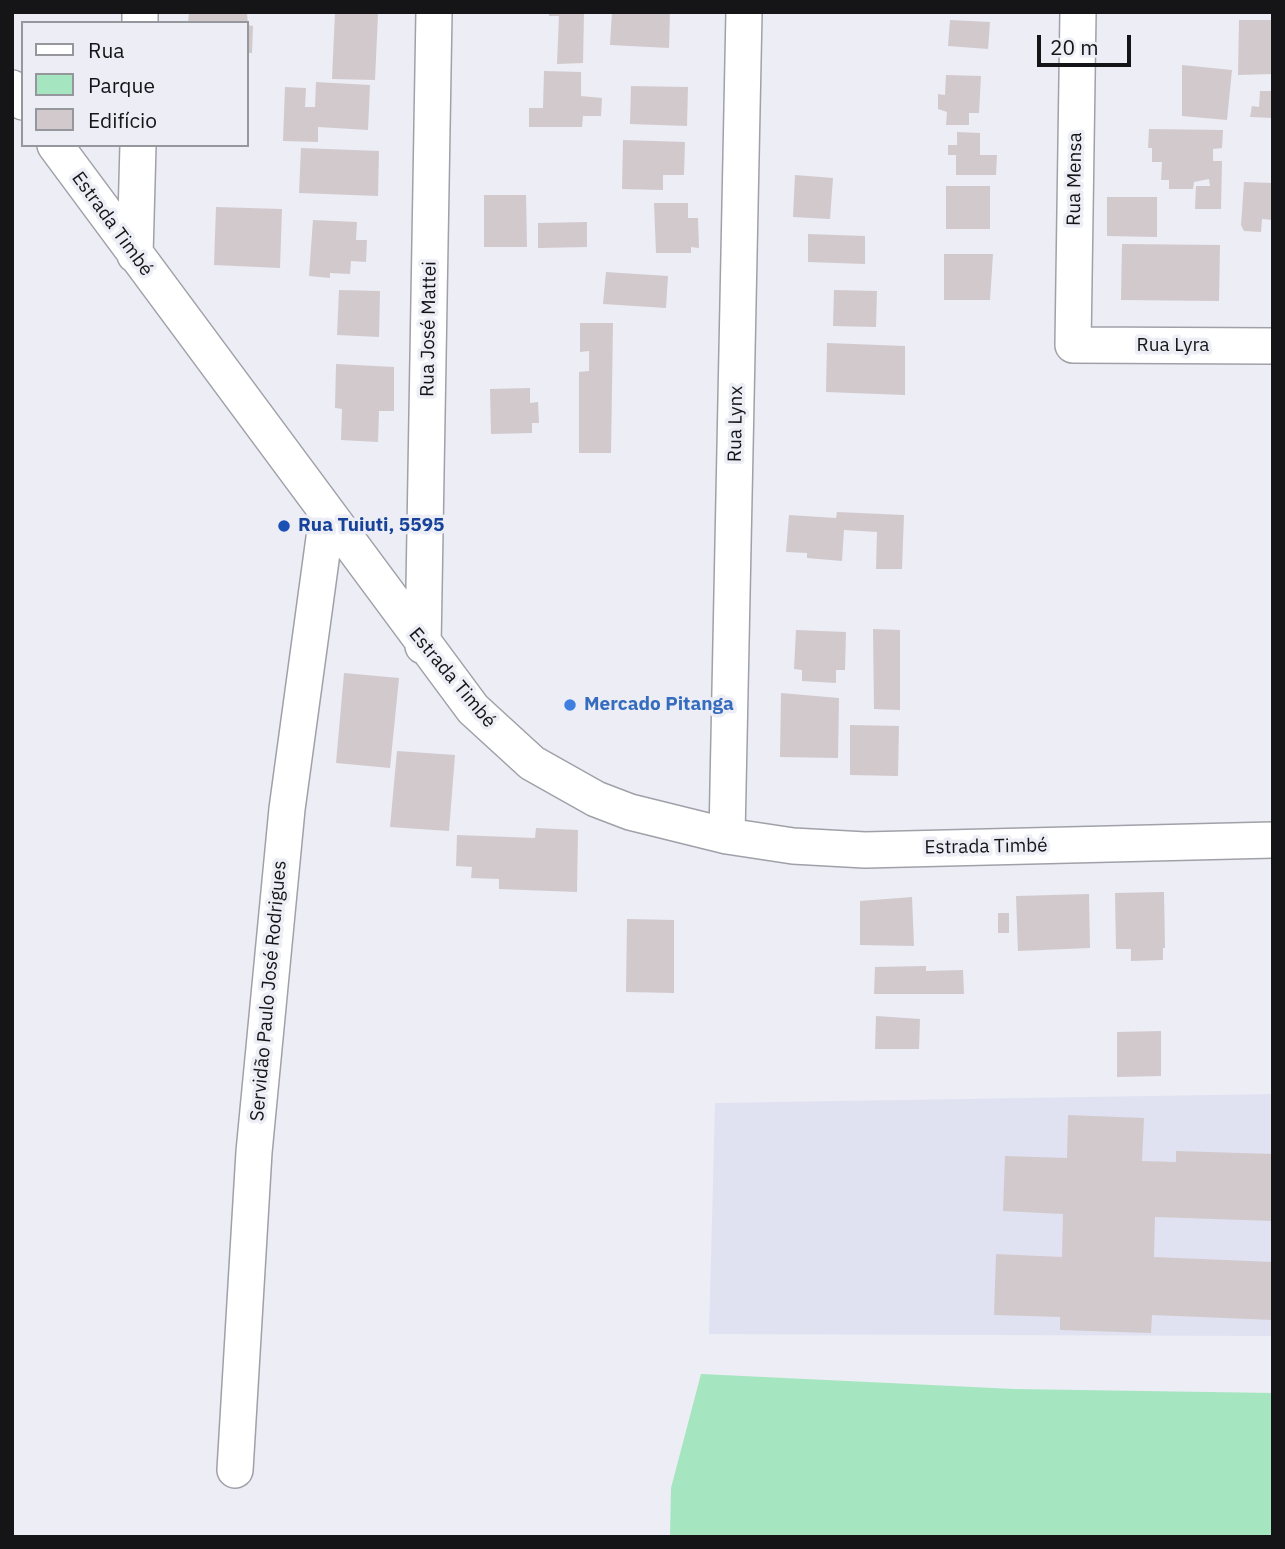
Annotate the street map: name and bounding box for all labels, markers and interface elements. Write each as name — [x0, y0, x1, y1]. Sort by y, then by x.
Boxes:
legend — [21, 21, 248, 147]
scale bar — [1040, 21, 1134, 65]
text: 20 m — [1050, 33, 1099, 61]
text: Rua — [88, 36, 125, 64]
text: Parque — [88, 71, 155, 99]
text: Edifício — [88, 106, 157, 134]
street label: Rua Mensa — [1063, 132, 1087, 226]
street label: Estrada Timbé — [67, 167, 157, 281]
street label: Rua José Mattei — [416, 261, 442, 397]
street label: Rua Lyra — [1137, 335, 1209, 357]
street label: Rua Lynx — [724, 386, 748, 462]
place label: Rua Tuiuti, 5595 — [298, 515, 444, 537]
marker: Rua Tuiuti, 5595 — [276, 518, 292, 534]
street label: Estrada Timbé — [404, 623, 500, 733]
place label: Mercado Pitanga — [584, 694, 734, 716]
marker: Mercado Pitanga — [562, 697, 578, 713]
street label: Estrada Timbé — [924, 835, 1048, 859]
street label: Servidão Paulo José Rodrigues — [246, 860, 292, 1122]

